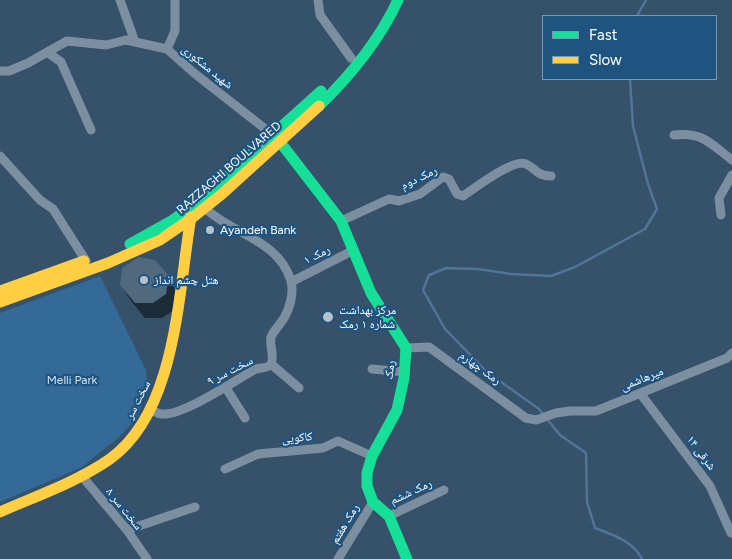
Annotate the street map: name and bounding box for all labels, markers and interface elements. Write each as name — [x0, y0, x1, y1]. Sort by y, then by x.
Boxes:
legend — [542, 15, 717, 80]
text: Fast — [589, 26, 617, 44]
street label: شهید مشکوری — [178, 42, 236, 92]
text: Slow — [589, 51, 622, 69]
street label: RAZZAGHI BOULVARED — [174, 119, 284, 217]
street label: رمک دوم — [398, 163, 440, 193]
place label: Ayandeh Bank — [220, 223, 296, 237]
marker: Ayandeh Bank — [204, 224, 216, 236]
street label: رمک ۱ — [301, 242, 333, 268]
place label: هتل چشم انداز — [154, 273, 219, 287]
marker: هتل چشم انداز — [138, 274, 150, 286]
place label: مرکز بهداشت شماره ۱ رمک — [339, 303, 396, 331]
marker: مرکز بهداشت شماره ۱ رمک — [321, 310, 335, 324]
street label: رمک چهارم — [456, 348, 504, 388]
street label: سخت سر ۹ — [205, 353, 255, 389]
street label: رمک — [382, 359, 398, 381]
street label: میرهاشمی — [619, 364, 665, 394]
park label: Melli Park — [47, 373, 97, 387]
street label: سخت سر — [122, 378, 154, 422]
street label: کاکویی — [281, 429, 313, 447]
street label: شرقی ۱۴ — [683, 433, 719, 473]
street label: رمک ششم — [388, 476, 434, 508]
street label: سخت سر ۸ — [103, 485, 145, 533]
street label: رمک هفتم — [328, 502, 362, 546]

